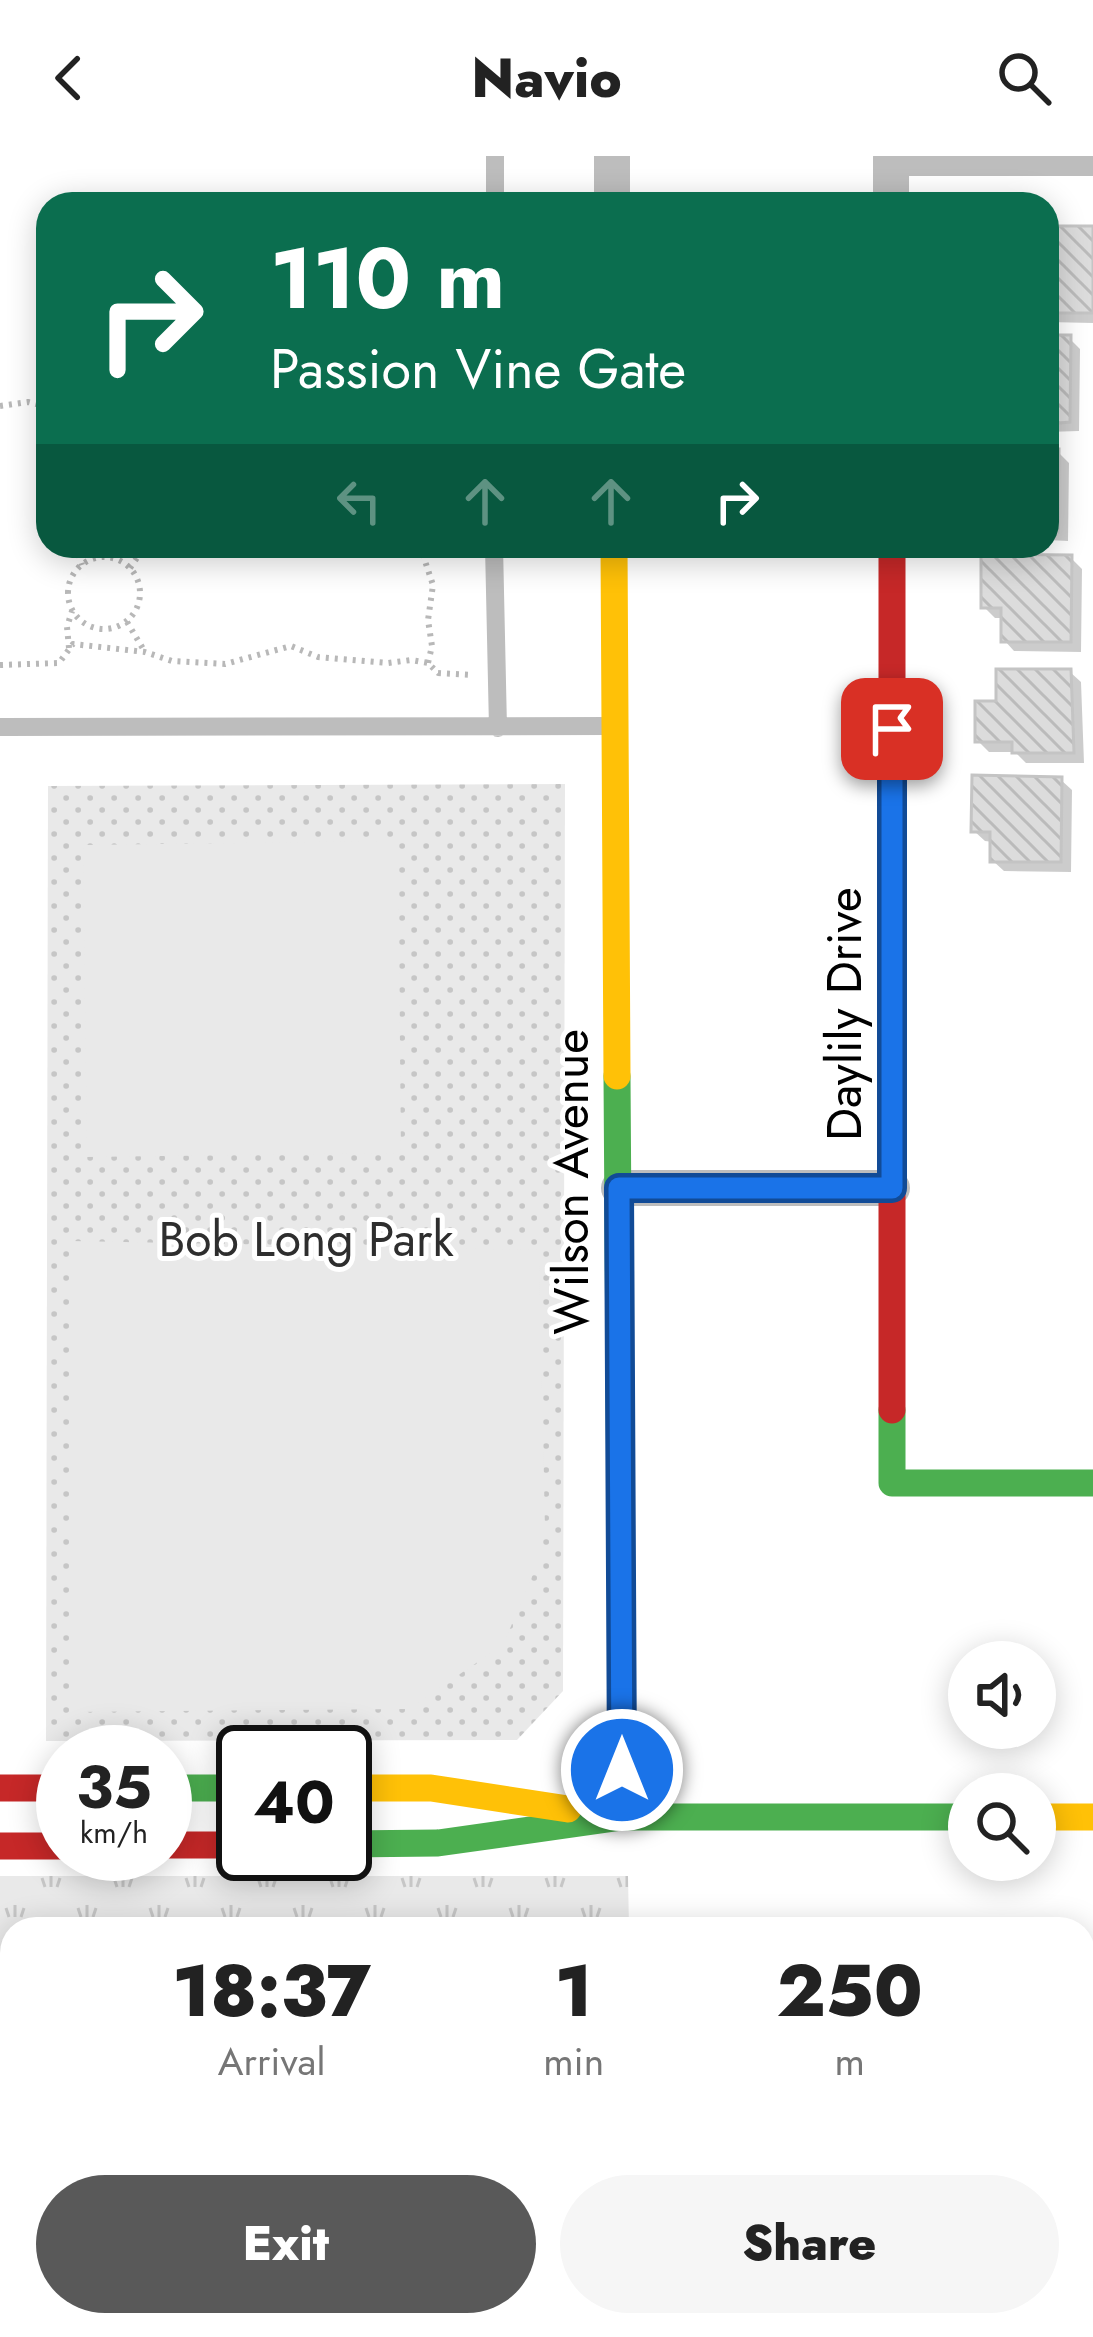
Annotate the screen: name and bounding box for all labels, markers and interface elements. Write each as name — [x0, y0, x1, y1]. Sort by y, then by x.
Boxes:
text: Navio — [471, 39, 622, 117]
icon: back — [36, 45, 102, 111]
icon: search — [991, 45, 1057, 111]
text: 110 m — [270, 218, 505, 340]
icon: right — [72, 240, 228, 396]
text: Passion Vine Gate — [270, 330, 686, 408]
icon: left — [326, 468, 392, 534]
icon: ahead — [452, 468, 518, 534]
icon: ahead — [578, 468, 644, 534]
icon: right — [704, 468, 770, 534]
pin — [841, 678, 943, 780]
icon: arrive — [859, 696, 925, 762]
street label: Daylily Drive — [810, 887, 879, 1141]
street label: Wilson Avenue — [537, 1029, 606, 1335]
park label: Bob Long Park — [158, 1205, 454, 1274]
map controls — [948, 1641, 1056, 1881]
button: sound — [948, 1641, 1056, 1749]
position arrow — [559, 1707, 685, 1833]
speed limit sign: 40 — [216, 1725, 372, 1881]
text: 35 — [76, 1744, 152, 1831]
button: search — [948, 1773, 1056, 1881]
text: km/h — [80, 1811, 148, 1854]
text: 18:37 — [172, 1939, 371, 2043]
text: 1 — [555, 1939, 593, 2043]
text: 250 — [776, 1939, 923, 2043]
text: Arrival — [218, 2033, 325, 2090]
text: min — [543, 2033, 604, 2090]
text: m — [834, 2033, 865, 2090]
button: Exit — [36, 2175, 536, 2313]
button: Share — [560, 2175, 1059, 2313]

